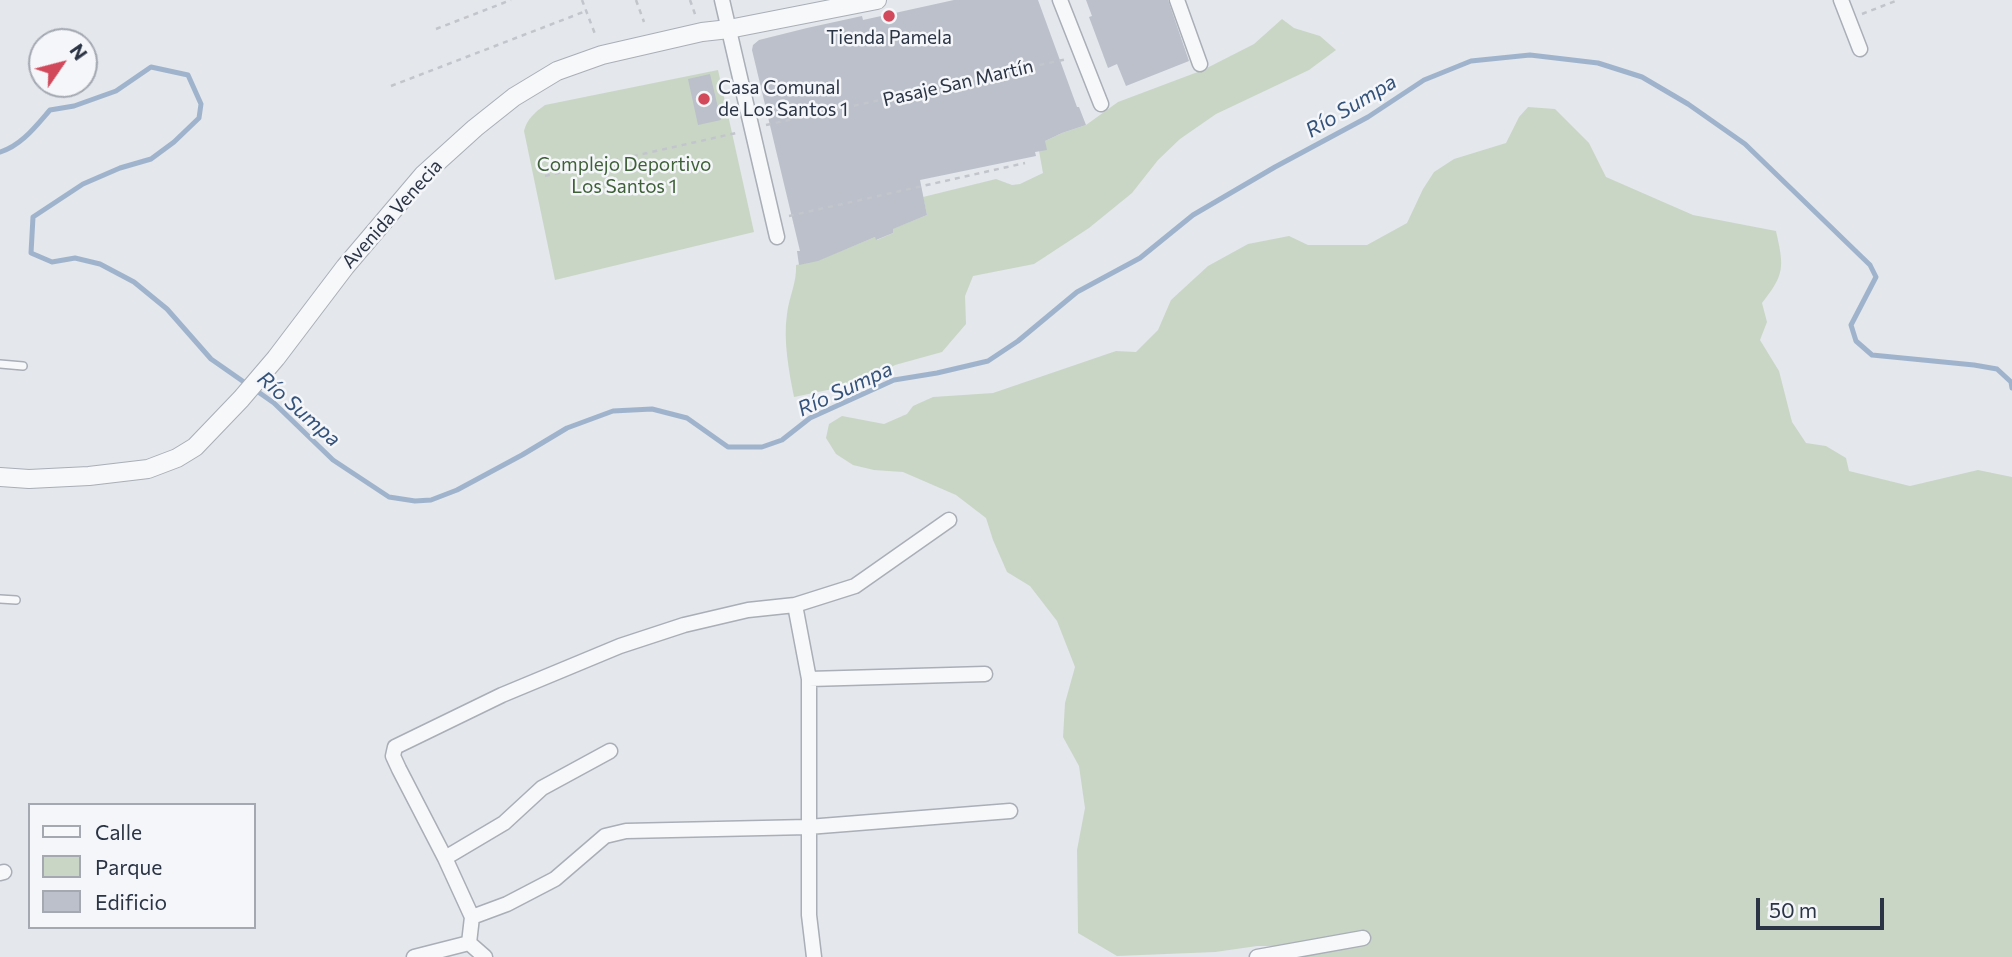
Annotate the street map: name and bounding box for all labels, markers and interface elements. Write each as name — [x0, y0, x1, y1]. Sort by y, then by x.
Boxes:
marker: Tienda Pamela — [881, 8, 897, 24]
place label: Tienda Pamela — [826, 27, 952, 49]
north arrow — [28, 28, 98, 98]
text: N — [65, 39, 92, 64]
street label: Pasaje San Martín — [881, 55, 1035, 111]
water label: Río Sumpa — [1301, 69, 1401, 143]
place label: Casa Comunal de Los Santos 1 — [718, 77, 848, 121]
marker: Casa Comunal de Los Santos 1 — [696, 91, 712, 107]
park label: Complejo Deportivo Los Santos 1 — [537, 154, 711, 198]
street label: Avenida Venecia — [337, 155, 447, 273]
water label: Río Sumpa — [794, 356, 896, 422]
water label: Río Sumpa — [252, 366, 346, 452]
legend — [28, 803, 256, 929]
text: Calle — [95, 819, 142, 844]
text: Parque — [95, 854, 162, 879]
scale bar — [1760, 884, 1888, 928]
text: Edificio — [95, 889, 167, 914]
text: 50 m — [1769, 897, 1817, 922]

